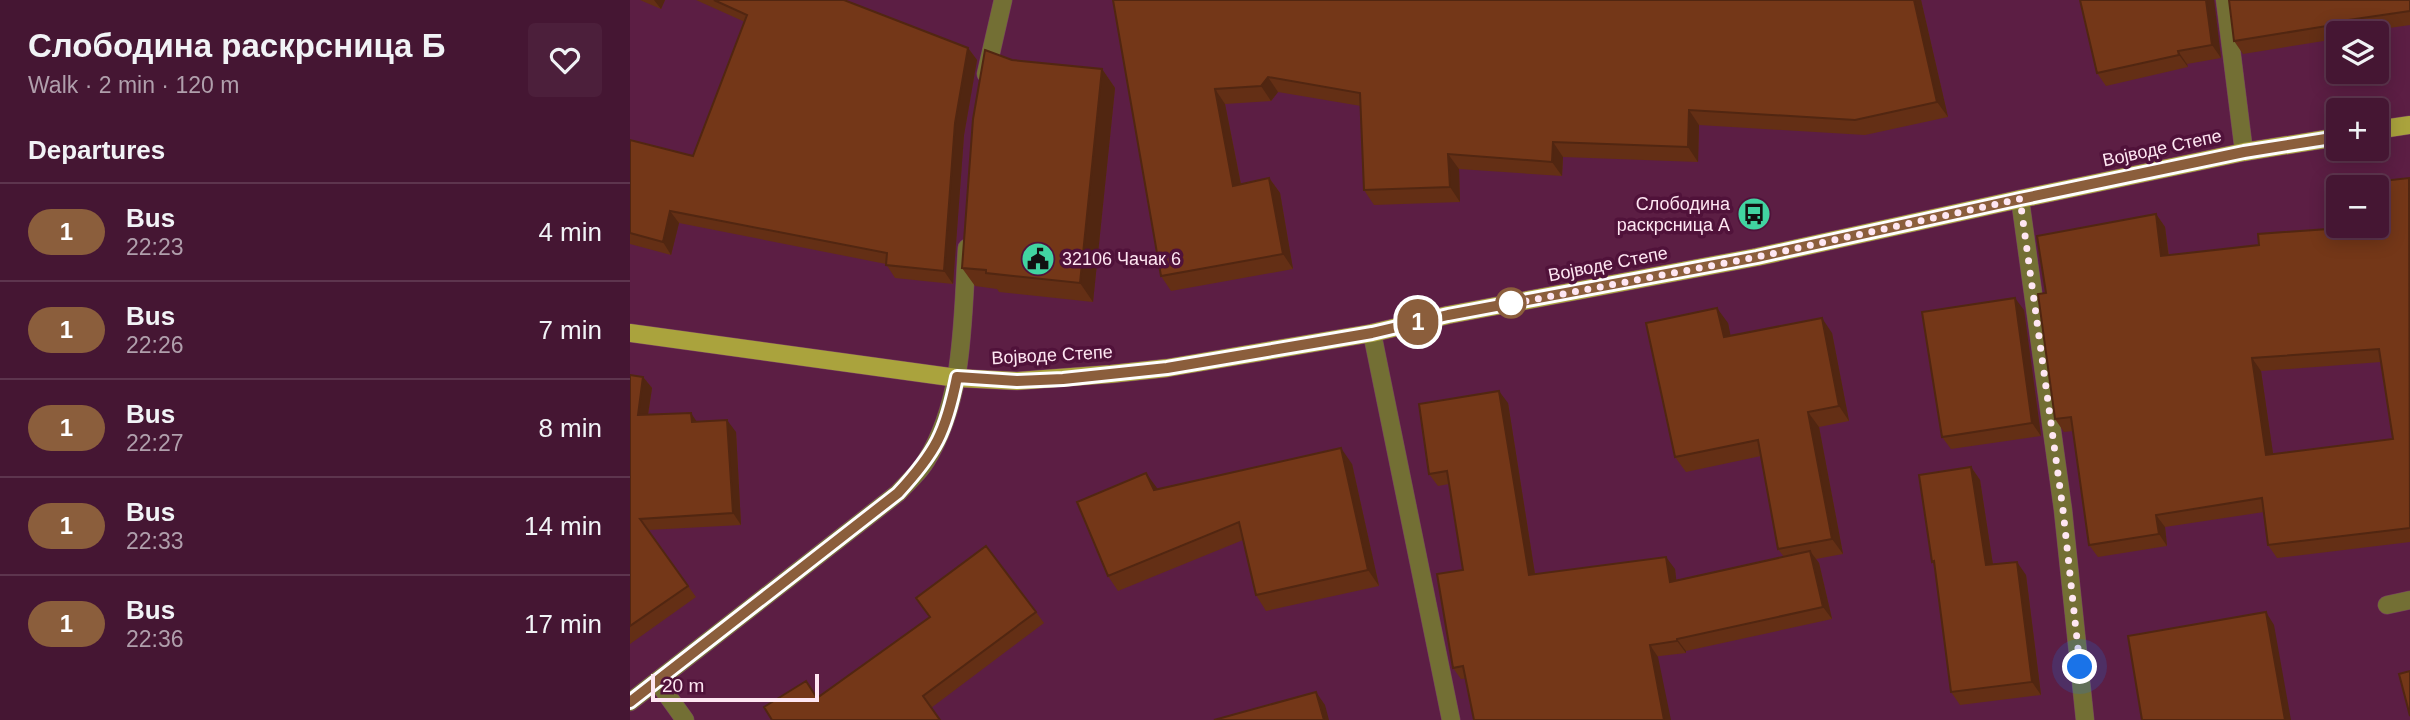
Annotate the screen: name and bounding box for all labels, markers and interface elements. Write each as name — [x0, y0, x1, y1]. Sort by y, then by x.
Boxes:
map controls — [2326, 21, 2389, 238]
button: layers — [2326, 21, 2389, 84]
button: heart — [528, 23, 602, 97]
text: Слободина раскрсница Б — [28, 27, 445, 64]
text: Walk · 2 min · 120 m — [28, 72, 239, 98]
button: + — [2326, 98, 2389, 161]
street label: Војводе Степе — [2101, 126, 2223, 170]
text: Departures — [28, 135, 165, 165]
button: − — [2326, 175, 2389, 238]
place label: Слободина раскрсница А — [1617, 194, 1731, 235]
bus stop icon: Слободина раскрсница А — [1735, 195, 1773, 233]
text: Bus — [126, 203, 175, 233]
text: 4 min — [538, 217, 602, 247]
text: 1 — [60, 218, 73, 245]
text: 22:23 — [126, 234, 184, 260]
public building icon: 32106 Чачак 6 — [1019, 240, 1057, 278]
street label: Војводе Степе — [1547, 243, 1669, 285]
place label: 32106 Чачак 6 — [1062, 249, 1181, 269]
unlabelled marker — [1496, 288, 1526, 318]
line badge: 1 — [1395, 299, 1441, 345]
text: Bus — [126, 301, 175, 331]
text: 1 — [1411, 308, 1425, 335]
text: 7 min — [538, 315, 602, 345]
text: 1 — [60, 316, 73, 343]
text: 22:26 — [126, 332, 184, 358]
street label: Војводе Степе — [991, 342, 1113, 368]
text: Bus — [126, 399, 175, 429]
text: 8 min — [538, 413, 602, 443]
text: 1 — [60, 414, 73, 441]
text: 22:27 — [126, 430, 184, 456]
text: Bus — [126, 497, 175, 527]
text: 14 min — [524, 511, 602, 541]
text: 1 — [60, 512, 73, 539]
text: 22:33 — [126, 528, 184, 554]
text: Bus — [126, 595, 175, 625]
text: 17 min — [524, 609, 602, 639]
text: 1 — [60, 610, 73, 637]
text: 22:36 — [126, 626, 184, 652]
your location — [2062, 649, 2097, 684]
scale bar — [651, 671, 819, 703]
text: 20 m — [662, 675, 704, 696]

